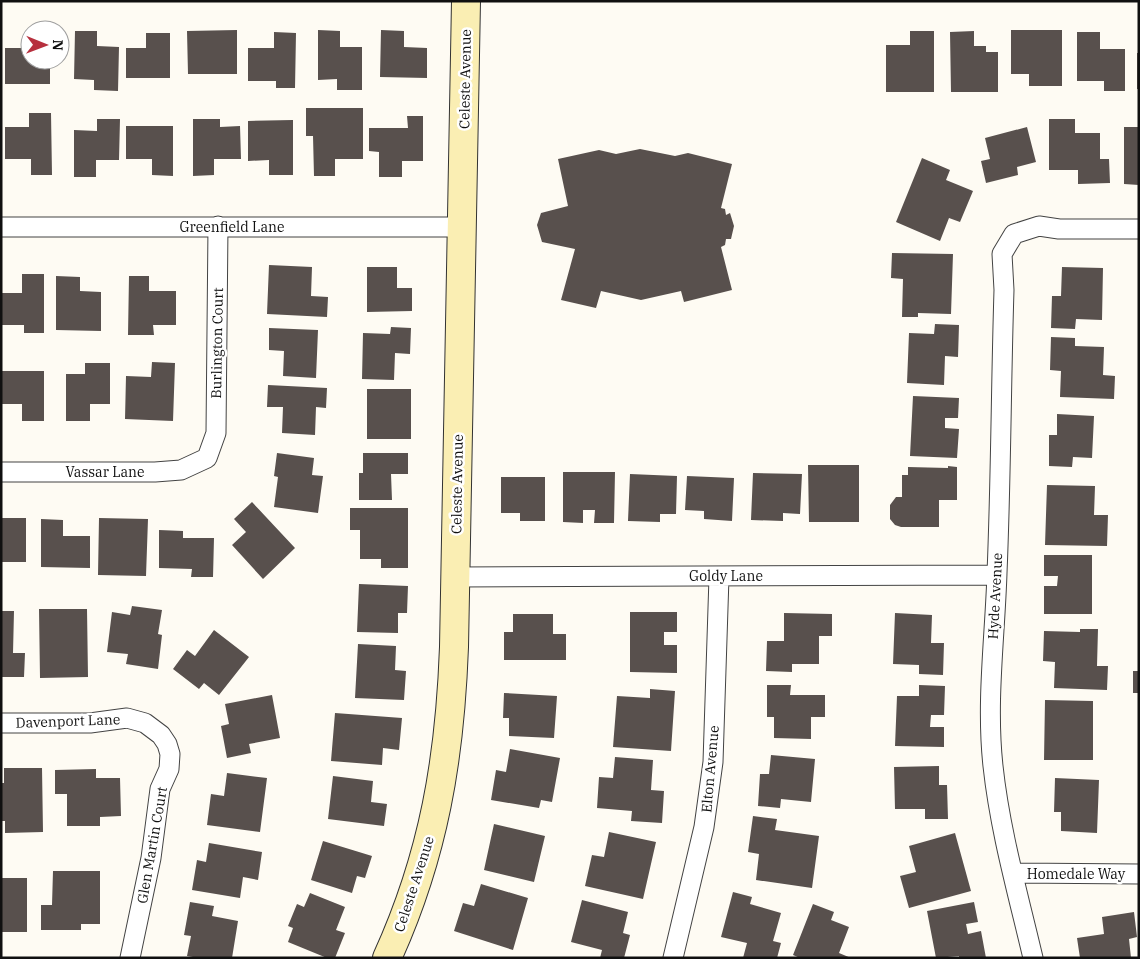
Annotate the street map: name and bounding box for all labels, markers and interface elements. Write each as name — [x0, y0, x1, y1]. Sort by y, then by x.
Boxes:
north arrow — [20, 20, 70, 70]
street label: Celeste Avenue — [455, 29, 475, 129]
text: N — [49, 40, 67, 51]
street label: Greenfield Lane — [180, 218, 285, 236]
street label: Burlington Court — [207, 287, 227, 399]
street label: Celeste Avenue — [447, 434, 467, 534]
street label: Vassar Lane — [65, 463, 145, 481]
street label: Hyde Avenue — [984, 552, 1006, 640]
street label: Goldy Lane — [689, 567, 763, 585]
street label: Davenport Lane — [15, 710, 121, 732]
street label: Elton Avenue — [697, 725, 723, 813]
street label: Glen Martin Court — [133, 785, 171, 905]
street label: Celeste Avenue — [390, 834, 438, 934]
street label: Homedale Way — [1027, 865, 1126, 883]

